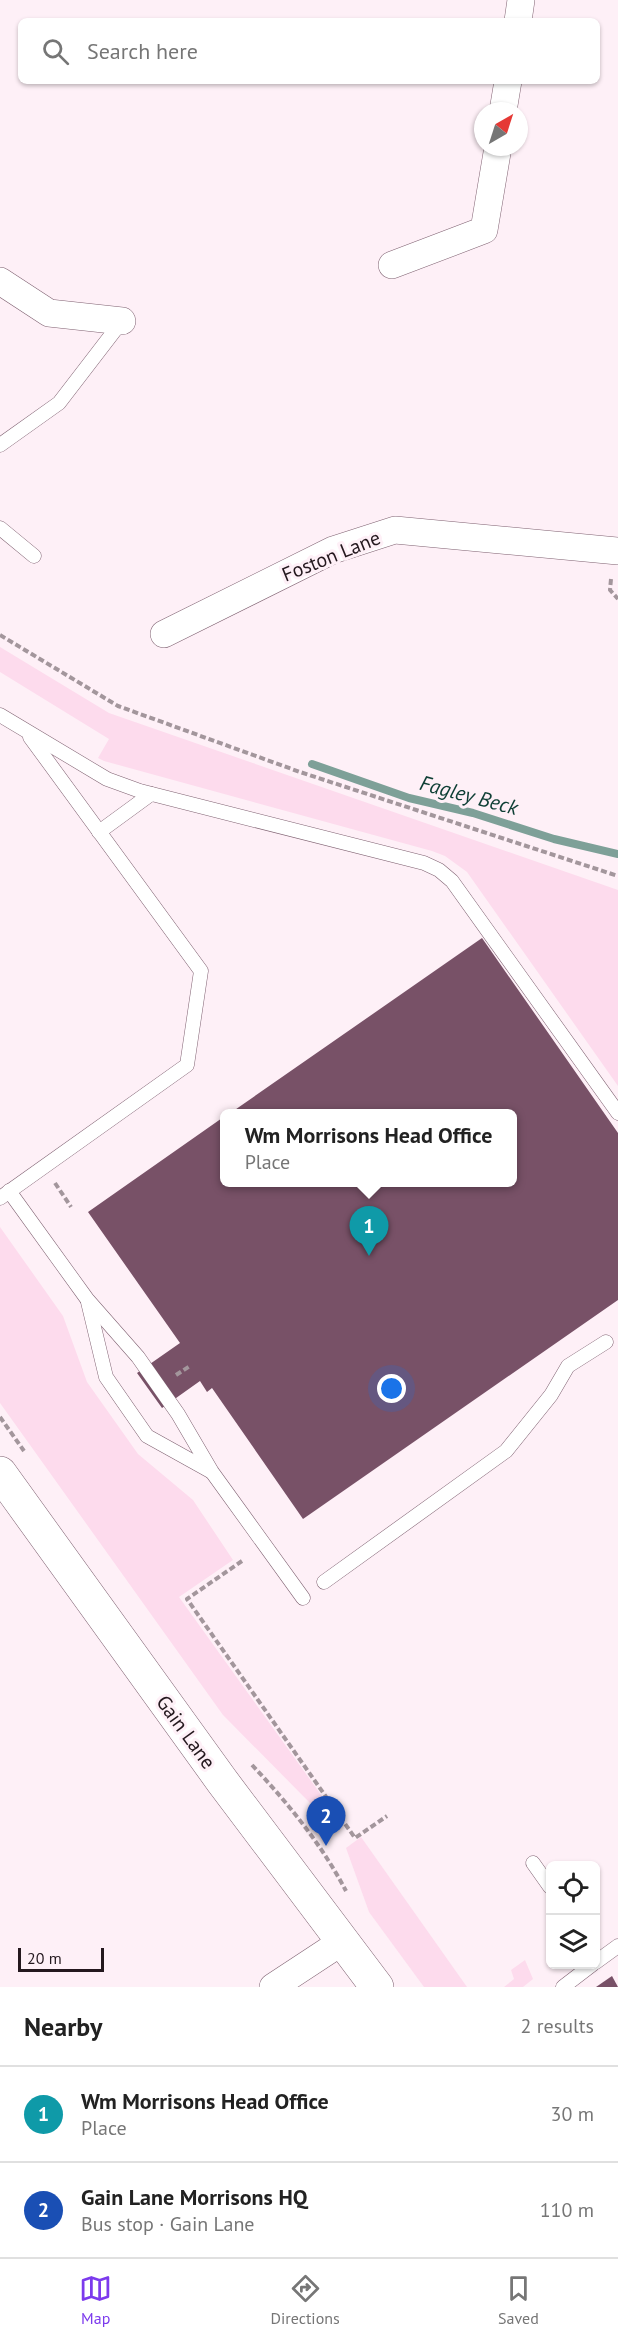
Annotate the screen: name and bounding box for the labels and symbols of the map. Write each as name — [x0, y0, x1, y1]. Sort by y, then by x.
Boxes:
north arrow — [474, 102, 528, 156]
street label: Foston Lane — [278, 524, 384, 588]
water label: Fagley Beck — [417, 769, 523, 821]
pin: 1 — [350, 1206, 388, 1256]
your location — [377, 1374, 406, 1403]
street label: Gain Lane — [151, 1690, 221, 1774]
pin: 2 — [306, 1796, 346, 1846]
scale bar — [18, 1945, 104, 1972]

